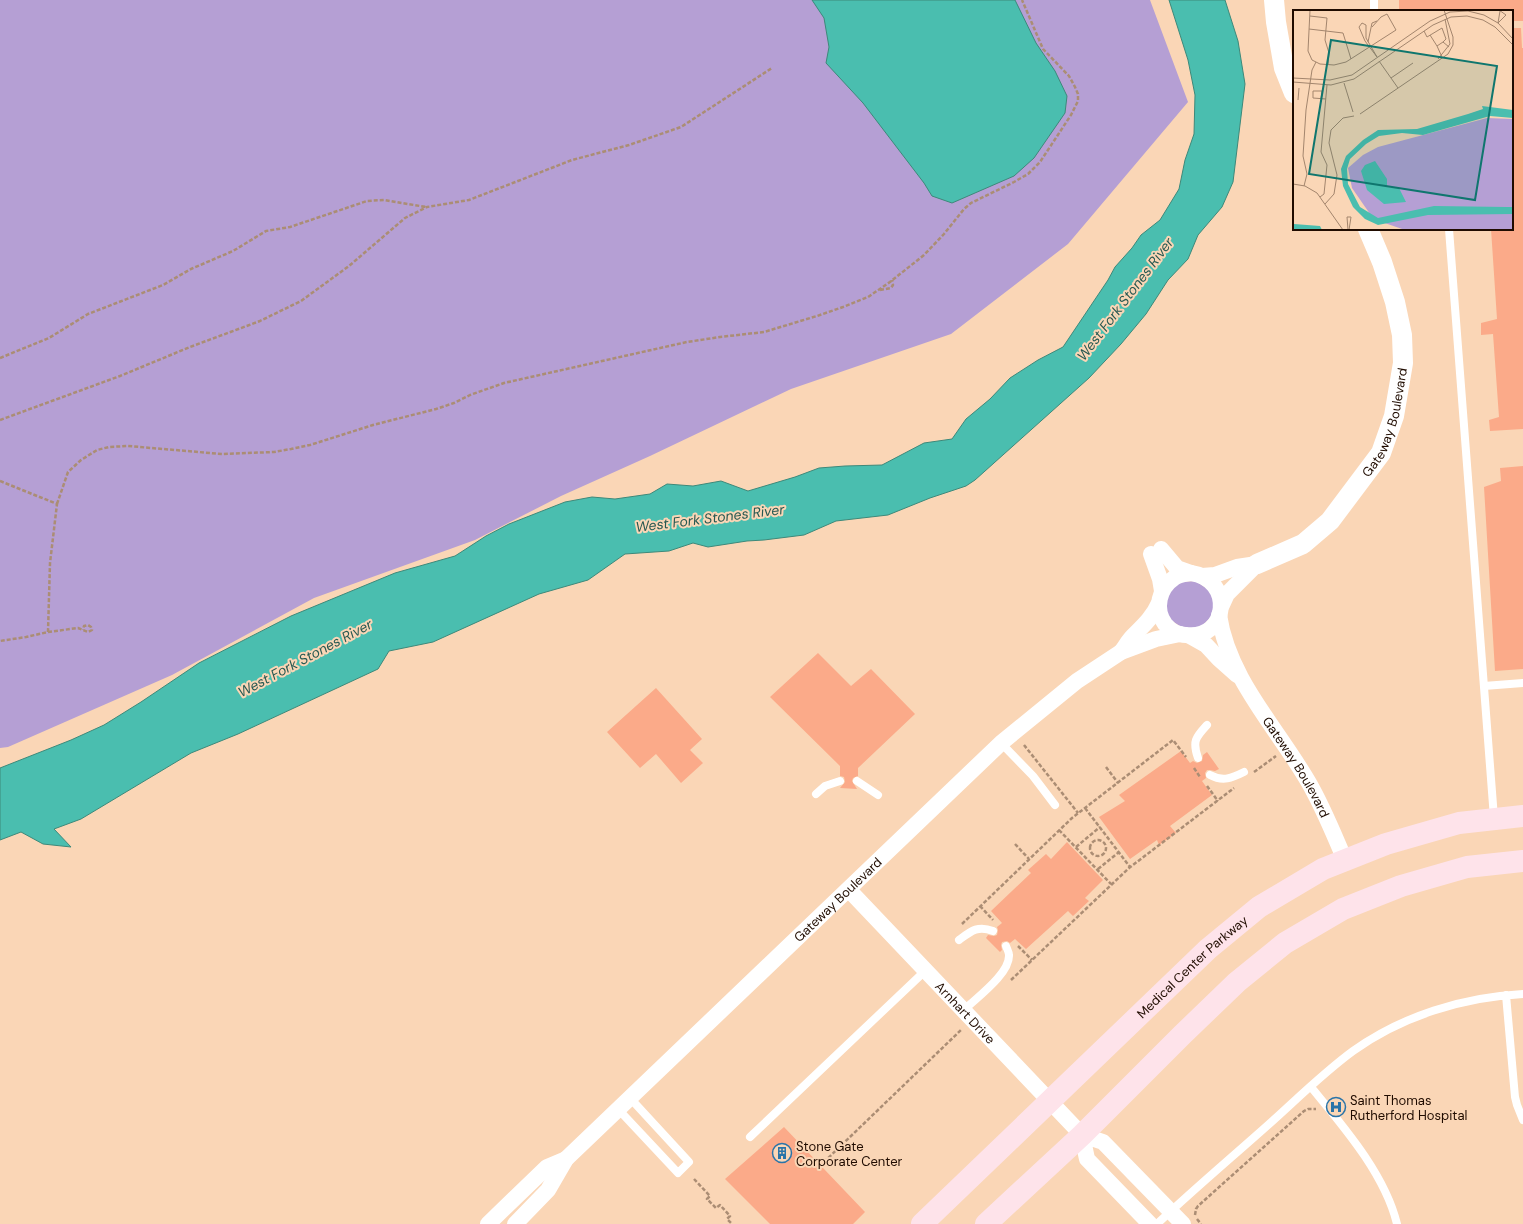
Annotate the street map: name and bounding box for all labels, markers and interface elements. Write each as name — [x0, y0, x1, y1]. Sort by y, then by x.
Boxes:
inset map — [1293, 10, 1513, 230]
water label: West Fork Stones River — [1073, 233, 1178, 364]
street label: Gateway Boulevard — [1358, 366, 1411, 480]
water label: West Fork Stones River — [635, 500, 786, 536]
water label: West Fork Stones River — [235, 615, 376, 701]
street label: Gateway Boulevard — [1259, 713, 1334, 820]
street label: Gateway Boulevard — [790, 853, 885, 945]
street label: Medical Center Parkway — [1133, 912, 1251, 1022]
street label: Arnhart Drive — [932, 978, 999, 1047]
place label: Saint Thomas Rutherford Hospital — [1350, 1092, 1467, 1124]
hospital icon: Saint Thomas Rutherford Hospital — [1325, 1096, 1347, 1118]
place label: Stone Gate Corporate Center — [796, 1138, 903, 1170]
building icon: Stone Gate Corporate Center — [771, 1142, 793, 1164]

